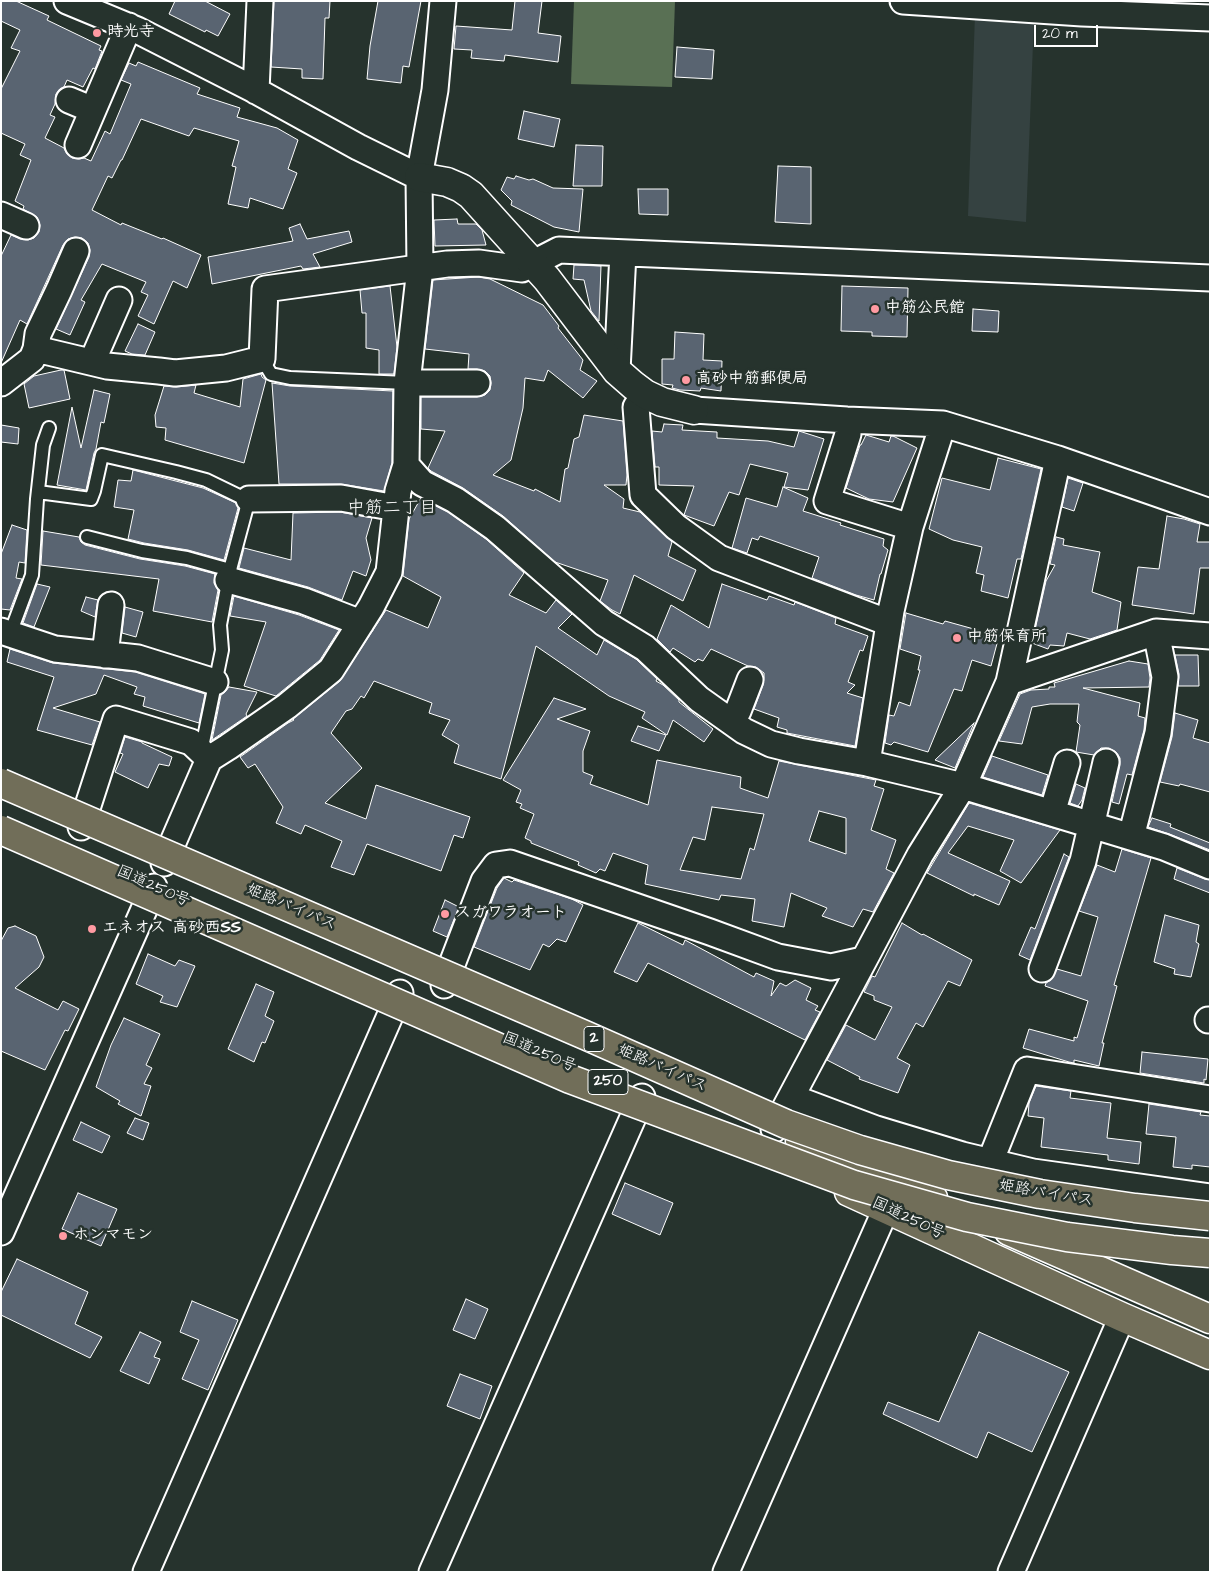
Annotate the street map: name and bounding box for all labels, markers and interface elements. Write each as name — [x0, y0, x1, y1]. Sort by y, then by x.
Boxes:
scale bar — [1036, 15, 1100, 47]
place label: 時光寺 — [107, 23, 155, 43]
text: 20 m — [1042, 23, 1078, 44]
marker: 時光寺 — [91, 27, 103, 39]
place label: 中筋公民館 — [885, 299, 965, 319]
marker: 中筋公民館 — [869, 303, 881, 315]
place label: 高砂中筋郵便局 — [696, 370, 808, 390]
marker: 高砂中筋郵便局 — [680, 374, 692, 386]
district label: 中筋二丁目 — [347, 498, 437, 520]
place label: 中筋保育所 — [967, 628, 1047, 648]
marker: 中筋保育所 — [951, 632, 963, 644]
street label: 国道250号 — [113, 862, 193, 912]
street label: 姫路バイパス — [243, 880, 339, 936]
place label: スガワラオート — [455, 904, 567, 924]
marker: スガワラオート — [439, 908, 451, 920]
place label: エネオス 高砂西SS — [102, 919, 241, 939]
marker: エネオス 高砂西SS — [86, 923, 98, 935]
road number: 2 — [584, 1026, 604, 1052]
street label: 国道250号 — [499, 1029, 579, 1077]
street label: 姫路バイパス — [614, 1041, 710, 1097]
road number: 250 — [588, 1070, 628, 1094]
street label: 姫路バイパス — [997, 1176, 1095, 1212]
street label: 国道250号 — [868, 1194, 948, 1244]
place label: ホンマモン — [73, 1226, 153, 1246]
marker: ホンマモン — [57, 1230, 69, 1242]

